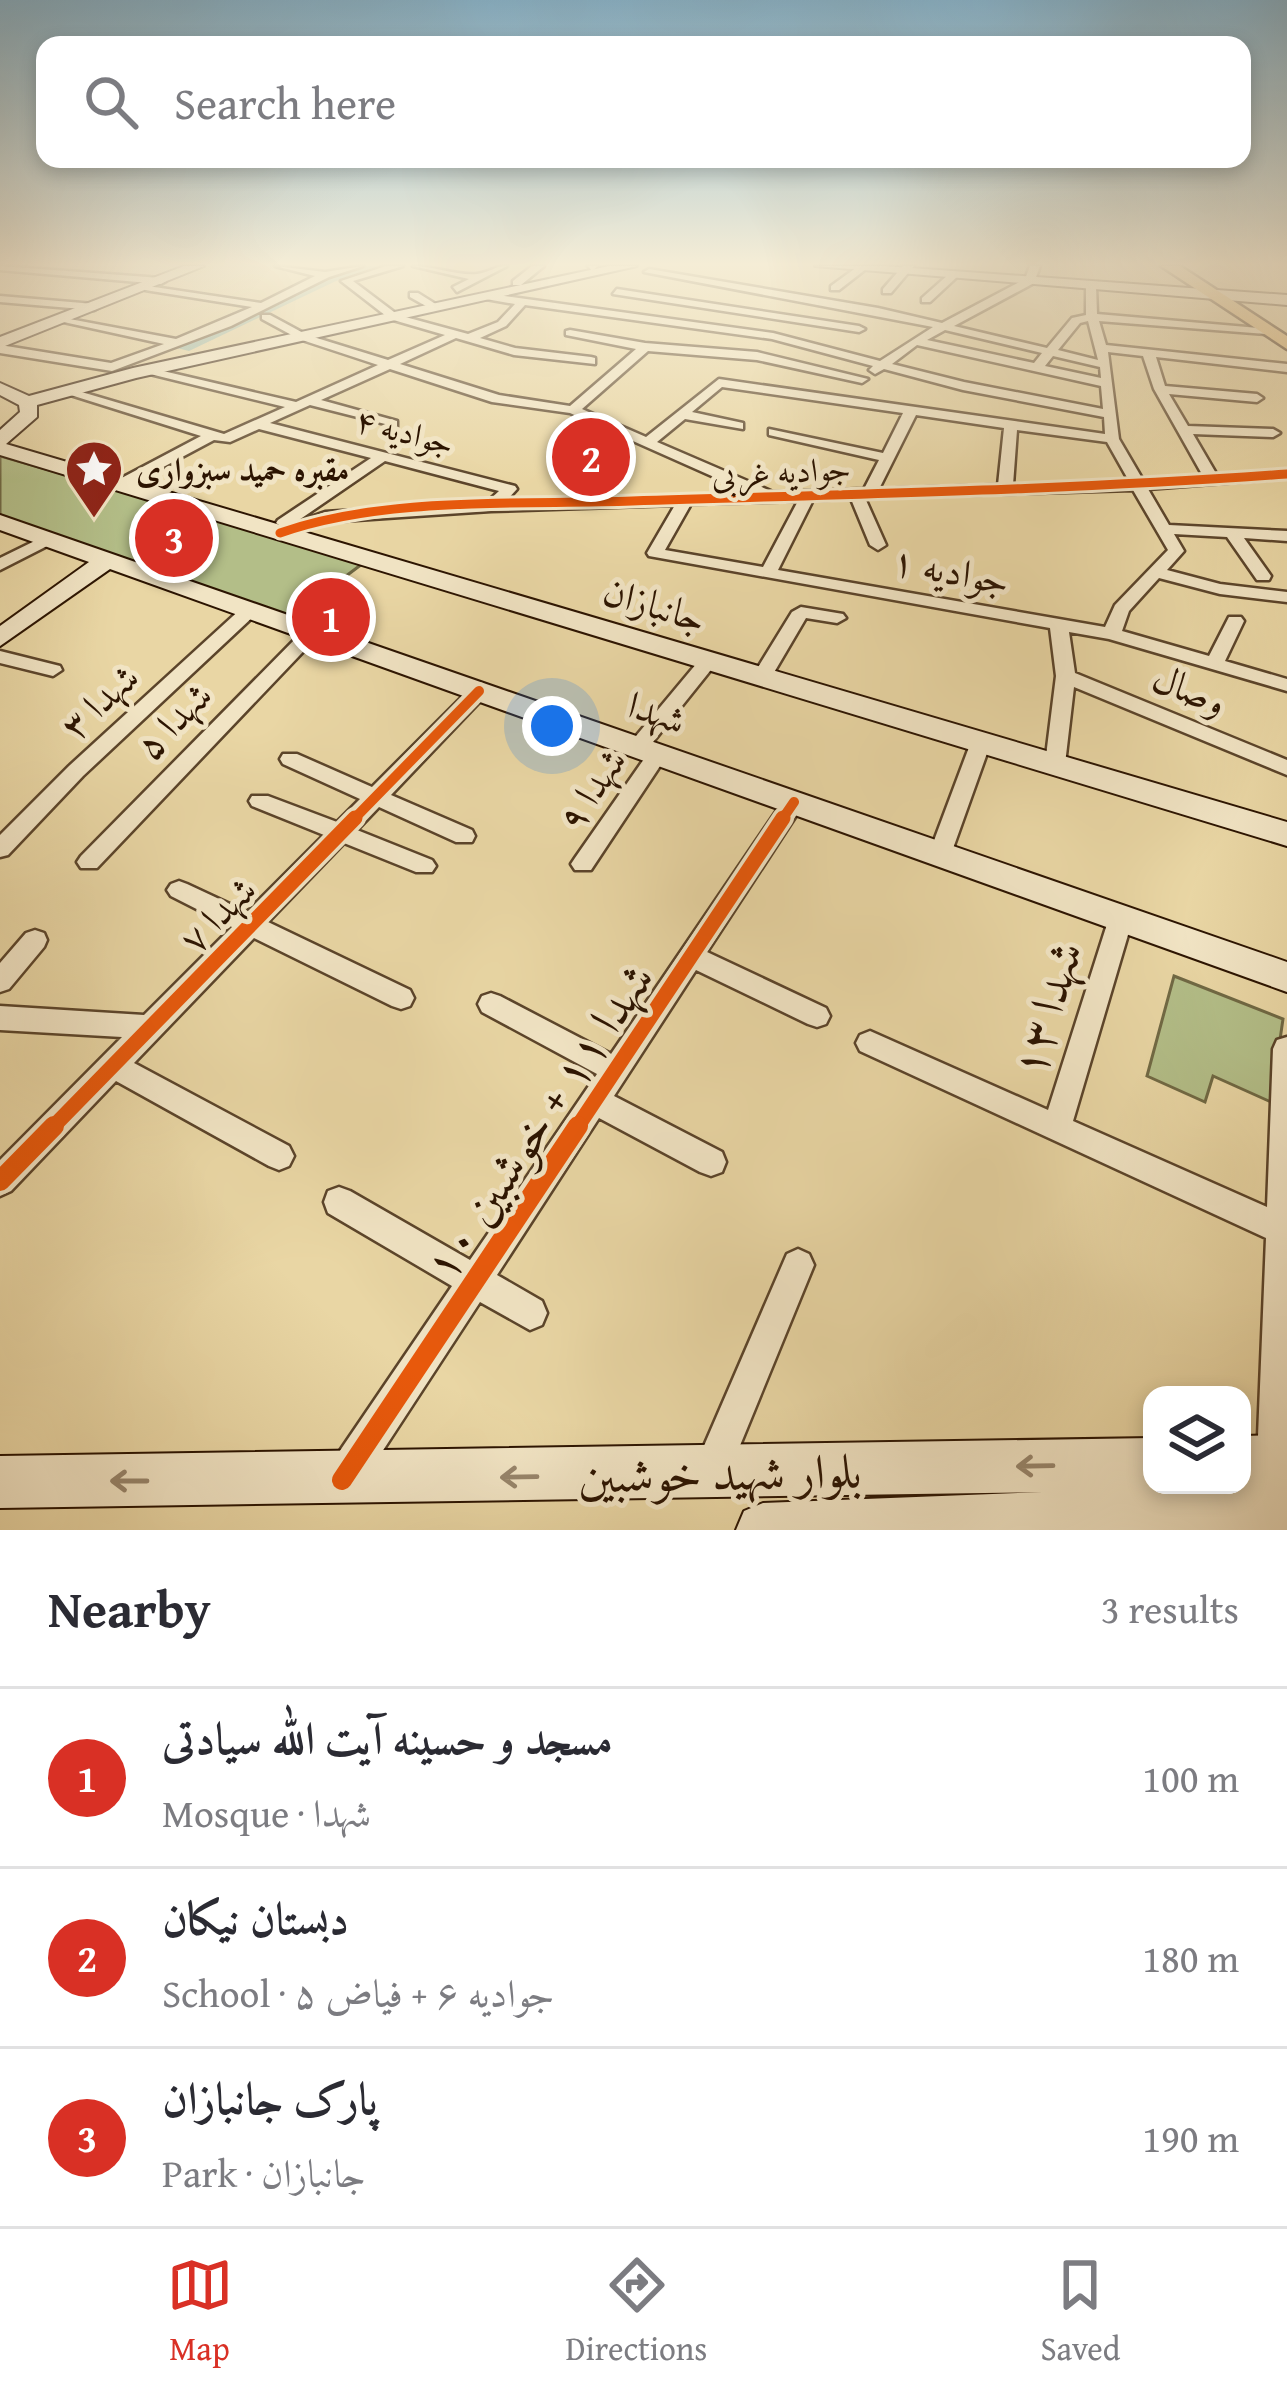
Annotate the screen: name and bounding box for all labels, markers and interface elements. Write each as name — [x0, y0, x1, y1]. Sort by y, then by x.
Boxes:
search box — [36, 36, 1251, 168]
icon: search — [78, 69, 144, 135]
text: Search here — [174, 70, 396, 135]
street label: جوادیه ۴ — [350, 395, 460, 467]
pin: 2 — [552, 412, 630, 502]
place icon: مقبره حمید سبزواری — [63, 438, 125, 520]
street label: جوادیه غربی — [710, 443, 852, 499]
place label: مقبره حمید سبزواری — [136, 445, 349, 493]
pin: 3 — [135, 493, 213, 583]
street label: جوادیه ۱ — [887, 530, 1015, 609]
street label: جانبازان — [597, 561, 714, 646]
pin: 1 — [292, 572, 370, 662]
street label: وصال — [1145, 648, 1236, 729]
street label: شهدا ۳ — [46, 649, 151, 752]
street label: شهدا ۵ — [121, 668, 224, 772]
street label: شهدا — [620, 675, 694, 748]
your location — [522, 696, 582, 756]
street label: شهدا ۹ — [542, 736, 639, 842]
street label: شهدا ۷ — [165, 862, 268, 965]
street label: شهدا ۱۳ — [991, 932, 1100, 1085]
street label: شهدا ۱۱ + خوشبین ۱۰ — [405, 948, 670, 1294]
map controls — [1143, 1386, 1251, 1494]
button: layers — [1143, 1386, 1251, 1494]
street label: بلوار شهید خوشبین — [578, 1435, 862, 1510]
one-way arrow — [1016, 1455, 1055, 1477]
one-way arrow — [500, 1465, 539, 1488]
one-way arrow — [110, 1470, 149, 1492]
text: Nearby — [48, 1571, 211, 1646]
text: 3 results — [1101, 1580, 1239, 1637]
text: مسجد و حسینه آیت الله سیادتی — [162, 1705, 613, 1770]
text: 1 — [77, 1749, 97, 1806]
text: 100 m — [1142, 1749, 1239, 1806]
text: Mosque · شهدا — [162, 1784, 371, 1841]
text: دبستان نیکان — [162, 1885, 349, 1950]
text: 2 — [77, 1929, 97, 1986]
text: 180 m — [1142, 1929, 1239, 1986]
text: School · جوادیه ۶ + فیاض ۵ — [162, 1964, 555, 2021]
text: پارک جانبازان — [162, 2065, 377, 2130]
text: 3 — [77, 2109, 97, 2166]
text: 190 m — [1142, 2109, 1239, 2166]
text: Park · جانبازان — [162, 2144, 366, 2201]
tab: Map — [167, 2252, 233, 2372]
tab: Directions — [566, 2252, 707, 2372]
tab: Saved — [1041, 2252, 1120, 2372]

